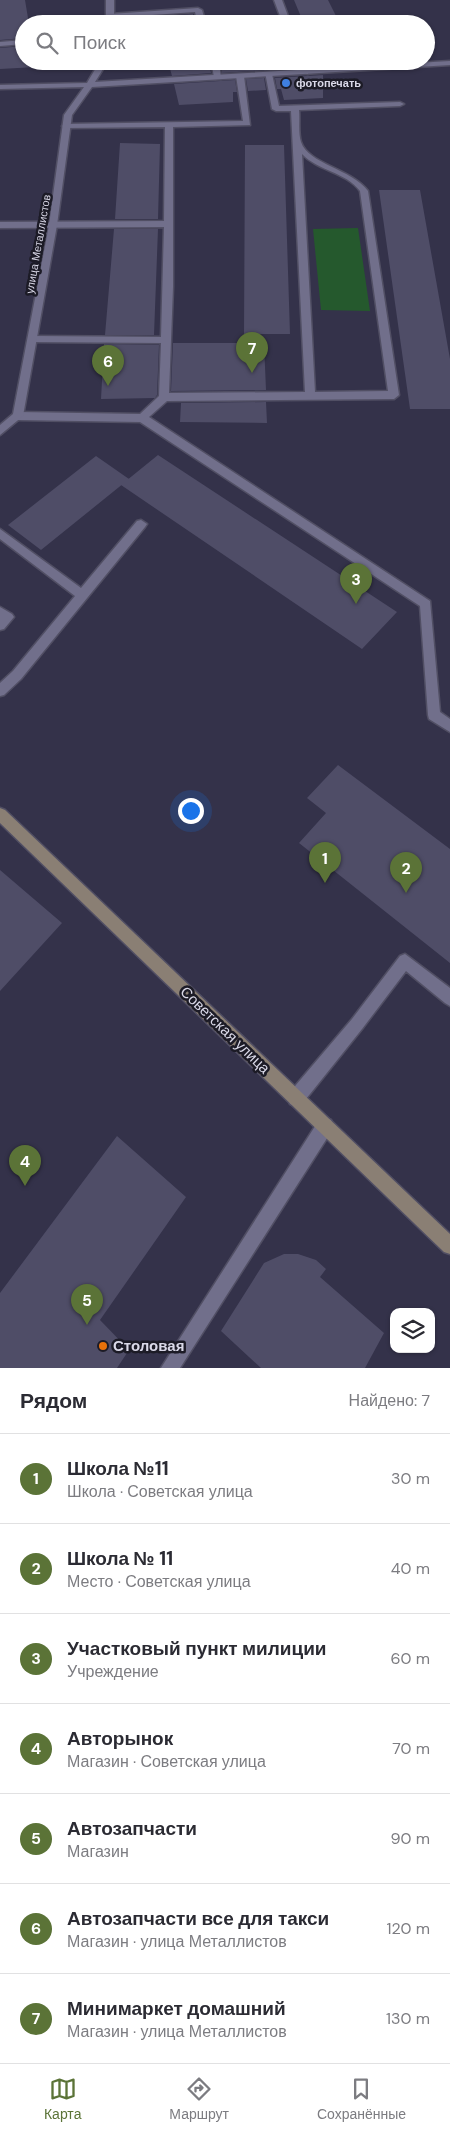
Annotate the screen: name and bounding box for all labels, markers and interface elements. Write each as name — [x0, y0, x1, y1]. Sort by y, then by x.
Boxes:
search box — [15, 15, 435, 70]
icon: search — [33, 29, 61, 57]
text: Поиск — [73, 30, 126, 55]
place label: фотопечать — [296, 76, 361, 90]
marker: фотопечать — [280, 77, 292, 89]
street label: улица Металлистов — [22, 193, 54, 295]
pin: 7 — [236, 332, 268, 373]
pin: 6 — [92, 345, 124, 386]
pin: 3 — [340, 563, 372, 604]
your location — [178, 798, 204, 824]
pin: 1 — [309, 842, 341, 883]
pin: 2 — [390, 852, 422, 893]
street label: Советская улица — [176, 982, 275, 1078]
pin: 4 — [9, 1145, 41, 1186]
pin: 5 — [71, 1284, 103, 1325]
map controls — [390, 1308, 435, 1353]
button: layers — [390, 1308, 435, 1353]
place label: Столовая — [113, 1336, 184, 1356]
marker: Столовая — [97, 1340, 109, 1352]
text: Рядом — [20, 1387, 87, 1415]
text: Найдено: 7 — [349, 1390, 430, 1411]
text: Школа №11 — [67, 1456, 169, 1481]
text: 1 — [33, 1468, 39, 1489]
text: 30 m — [391, 1468, 430, 1489]
text: Школа · Советская улица — [67, 1481, 253, 1502]
text: Школа № 11 — [67, 1546, 173, 1571]
text: 2 — [31, 1558, 41, 1579]
text: 40 m — [391, 1558, 430, 1579]
text: Место · Советская улица — [67, 1571, 251, 1592]
text: Участковый пункт милиции — [67, 1636, 327, 1661]
text: 3 — [31, 1648, 41, 1669]
text: 60 m — [390, 1648, 430, 1669]
text: Учреждение — [67, 1661, 159, 1682]
text: Авторынок — [67, 1726, 173, 1751]
text: 4 — [31, 1738, 41, 1759]
text: 70 m — [392, 1738, 430, 1759]
text: Магазин · Советская улица — [67, 1751, 266, 1772]
text: Автозапчасти — [67, 1816, 197, 1841]
text: 5 — [31, 1828, 41, 1849]
text: 90 m — [390, 1828, 430, 1849]
text: Магазин — [67, 1841, 129, 1862]
text: Автозапчасти все для такси — [67, 1906, 329, 1931]
text: 6 — [31, 1918, 41, 1939]
text: 120 m — [386, 1918, 430, 1939]
text: Магазин · улица Металлистов — [67, 1931, 287, 1952]
text: Минимаркет домашний — [67, 1996, 286, 2021]
text: 7 — [32, 2008, 40, 2029]
text: 130 m — [386, 2008, 430, 2029]
text: Магазин · улица Металлистов — [67, 2021, 287, 2042]
tab: Карта — [44, 2075, 81, 2123]
tab: Маршрут — [169, 2075, 229, 2123]
tab: Сохранённые — [317, 2075, 406, 2123]

